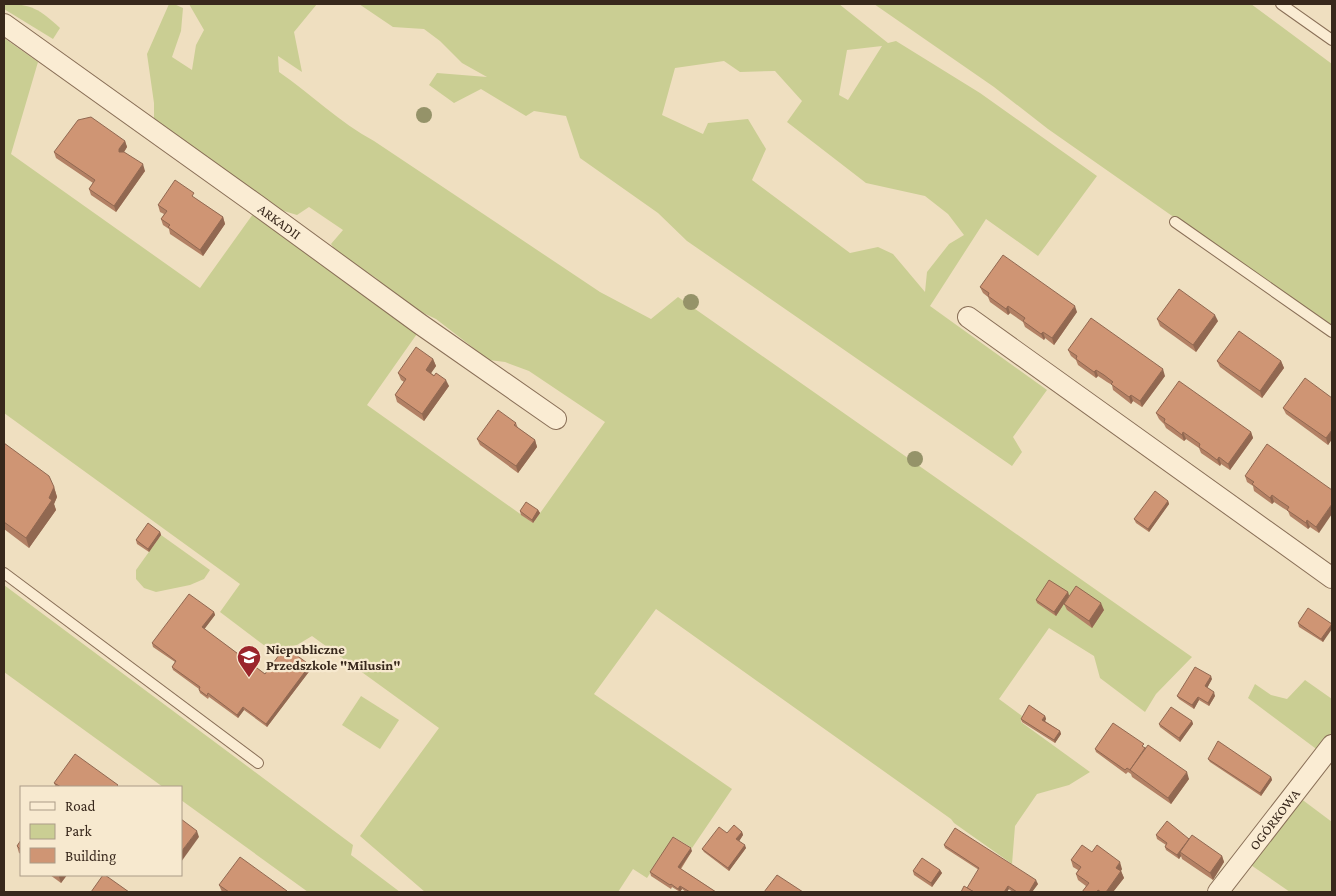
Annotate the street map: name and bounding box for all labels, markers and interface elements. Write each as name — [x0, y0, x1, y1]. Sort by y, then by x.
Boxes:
street label: ARKADII — [255, 200, 304, 242]
place label: Niepubliczne Przedszkole "Milusin" — [266, 641, 401, 673]
school or university icon: Niepubliczne Przedszkole "Milusin" — [236, 644, 262, 678]
legend — [20, 786, 182, 876]
street label: OGÓRKOWA — [1246, 786, 1303, 853]
text: Road — [65, 798, 96, 814]
text: Park — [65, 823, 92, 839]
text: Building — [65, 848, 116, 865]

